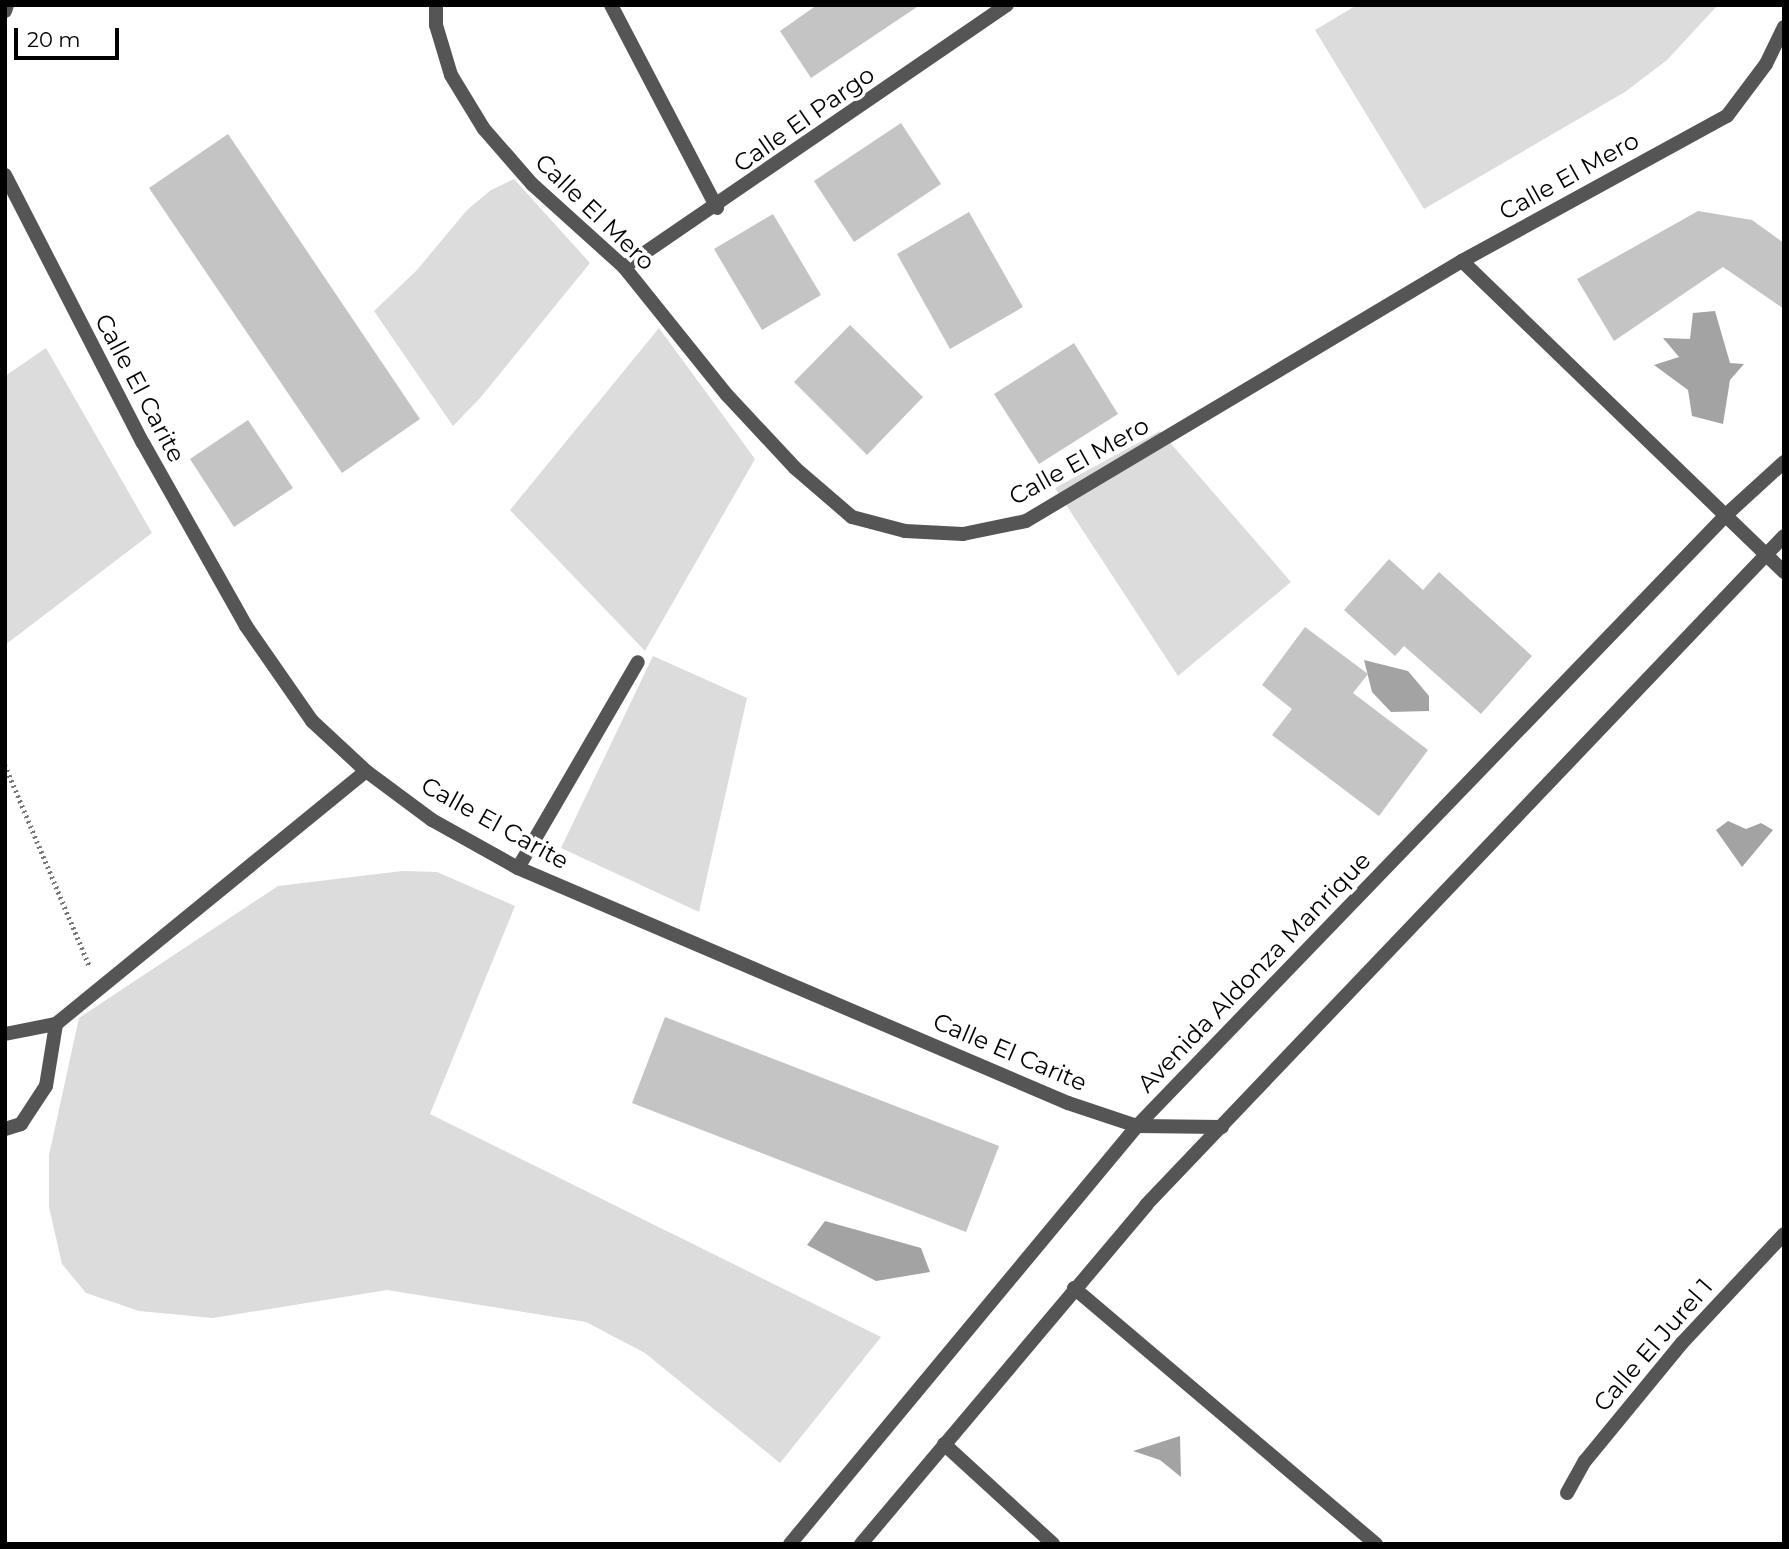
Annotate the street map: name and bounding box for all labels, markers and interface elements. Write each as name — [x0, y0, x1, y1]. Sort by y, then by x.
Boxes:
scale bar — [18, 14, 122, 58]
text: 20 m — [27, 27, 81, 52]
street label: Calle El Pargo — [728, 60, 880, 178]
street label: Calle El Mero — [1494, 126, 1644, 226]
street label: Calle El Mero — [529, 148, 661, 276]
street label: Calle El Carite — [89, 309, 191, 467]
street label: Calle El Mero — [1004, 411, 1154, 511]
street label: Calle El Carite — [416, 771, 574, 875]
street label: Avenida Aldonza Manrique — [1131, 846, 1377, 1098]
street label: Calle El Carite — [929, 1007, 1091, 1097]
street label: Calle El Jurel 1 — [1587, 1273, 1719, 1417]

